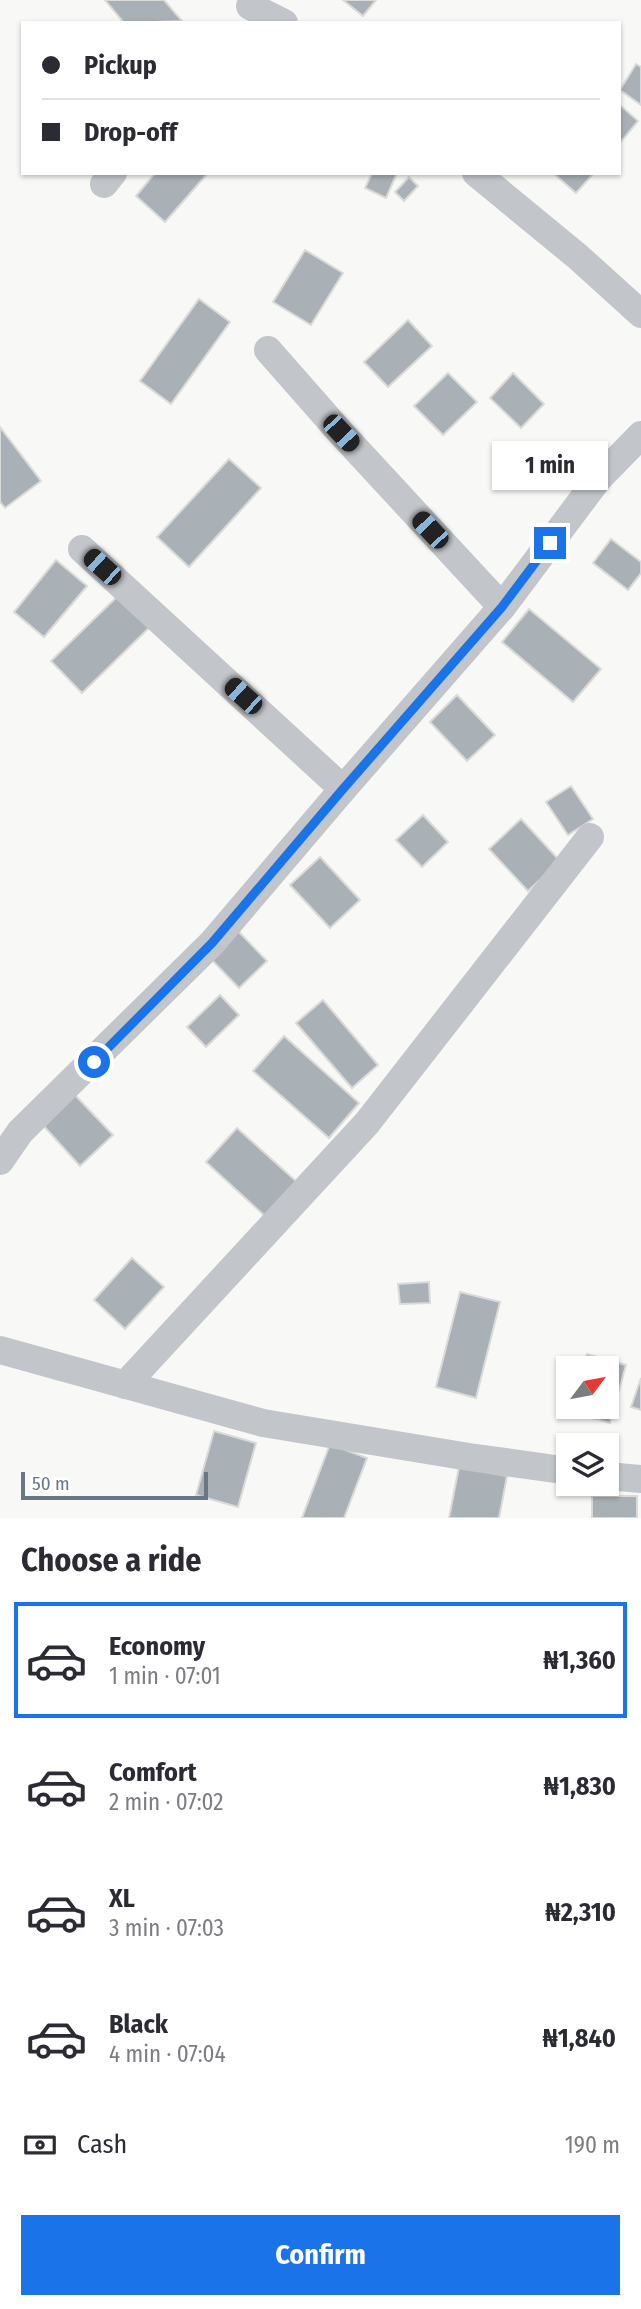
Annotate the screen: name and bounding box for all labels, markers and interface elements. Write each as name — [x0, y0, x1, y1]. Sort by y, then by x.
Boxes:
text: Pickup — [84, 50, 157, 81]
text: Drop-off — [84, 117, 177, 148]
car — [319, 410, 364, 456]
callout: 1 min — [492, 442, 608, 490]
text: 1 min — [525, 451, 575, 479]
car — [408, 507, 453, 553]
route end — [534, 527, 566, 559]
car — [80, 545, 125, 589]
car — [221, 674, 266, 718]
route start — [78, 1046, 110, 1078]
north arrow — [556, 1356, 620, 1419]
map controls — [556, 1356, 619, 1496]
button: layers — [556, 1433, 619, 1496]
scale bar — [21, 1469, 208, 1501]
text: 50 m — [32, 1472, 70, 1495]
text: Choose a ride — [21, 1541, 202, 1579]
icon: car — [25, 1629, 88, 1692]
text: Economy — [109, 1631, 205, 1662]
text: ₦1,360 — [543, 1645, 616, 1676]
text: 1 min · 07:01 — [109, 1662, 221, 1690]
icon: car — [25, 1755, 88, 1818]
text: Comfort — [109, 1757, 197, 1788]
text: ₦1,830 — [544, 1771, 616, 1802]
text: 2 min · 07:02 — [109, 1788, 223, 1816]
icon: car — [25, 1881, 88, 1944]
text: XL — [109, 1883, 135, 1914]
text: ₦2,310 — [545, 1897, 616, 1928]
text: 3 min · 07:03 — [109, 1914, 224, 1942]
icon: car — [25, 2007, 88, 2070]
text: Black — [109, 2009, 168, 2040]
text: ₦1,840 — [542, 2023, 616, 2054]
text: 4 min · 07:04 — [109, 2040, 226, 2068]
icon: cash — [21, 2126, 59, 2164]
text: Cash — [77, 2129, 127, 2160]
text: 190 m — [565, 2131, 620, 2159]
button: Confirm — [21, 2215, 620, 2295]

